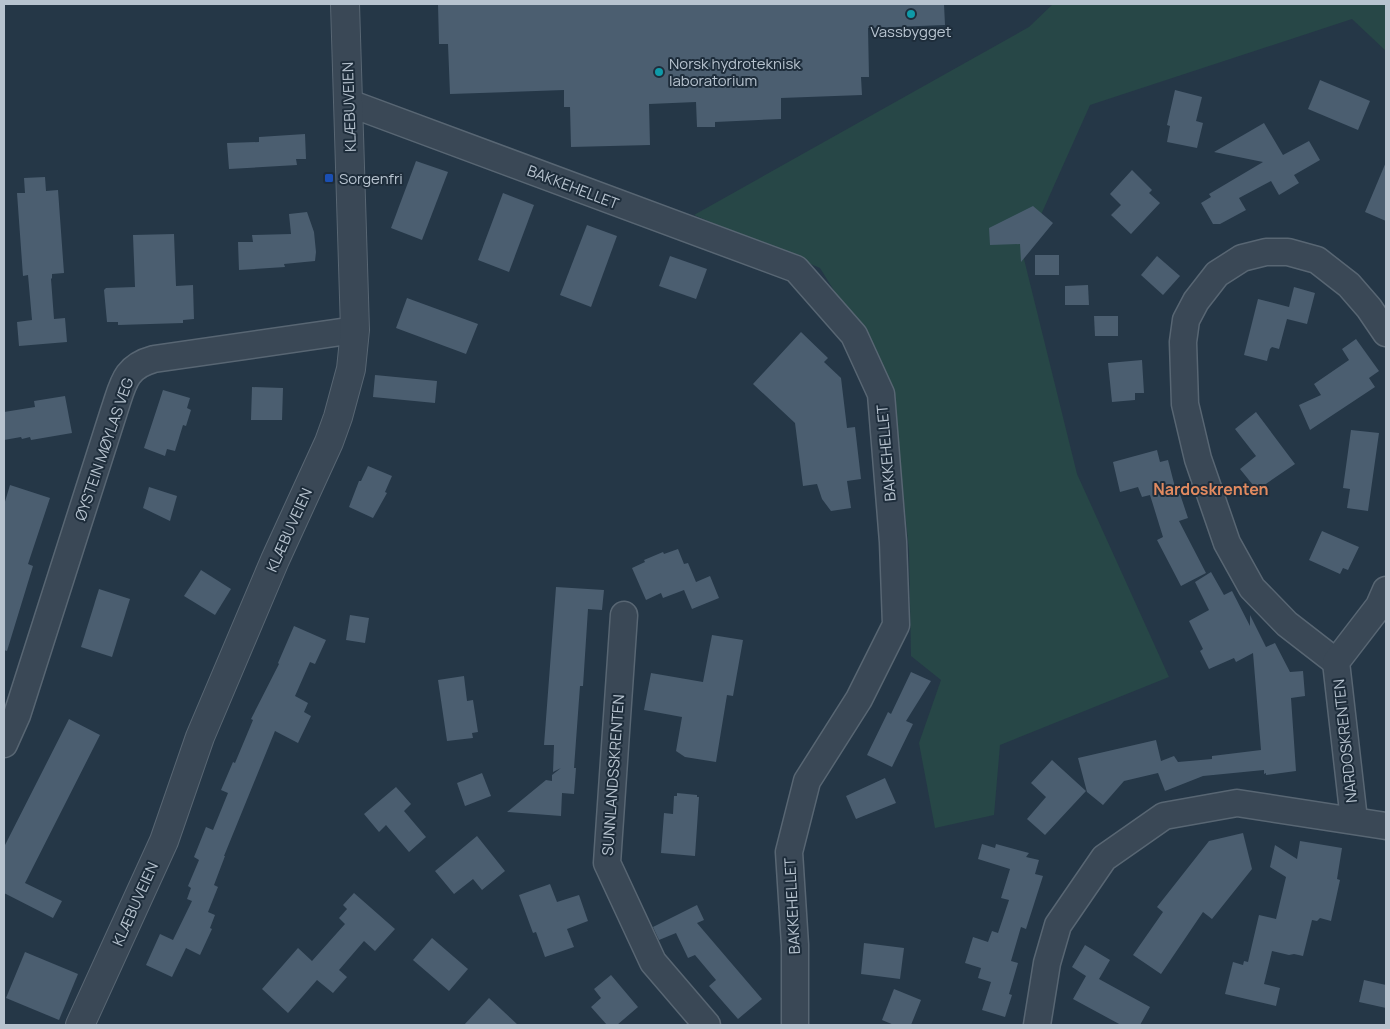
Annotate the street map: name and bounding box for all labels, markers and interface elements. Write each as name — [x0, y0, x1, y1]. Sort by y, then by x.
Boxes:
marker: Vassbygget — [905, 8, 917, 20]
place label: Vassbygget — [870, 21, 952, 42]
place label: Norsk hydroteknisk laboratorium — [669, 53, 801, 91]
street label: KLÆBUVEIEN — [337, 62, 361, 152]
marker: Norsk hydroteknisk laboratorium — [653, 66, 665, 78]
street label: BAKKEHELLET — [524, 160, 622, 214]
place label: Sorgenfri — [339, 168, 403, 189]
marker: Sorgenfri — [323, 172, 335, 184]
street label: ØYSTEIN MØYLAS VEG — [70, 374, 138, 523]
street label: BAKKEHELLET — [871, 404, 901, 502]
district label: Nardoskrenten — [1153, 478, 1269, 500]
street label: KLÆBUVEIEN — [261, 485, 317, 575]
street label: NARDOSKRENTEN — [1328, 678, 1362, 804]
street label: SUNNLANDSSKRENTEN — [597, 694, 629, 856]
street label: BAKKEHELLET — [779, 857, 805, 955]
street label: KLÆBUVEIEN — [107, 859, 163, 949]

